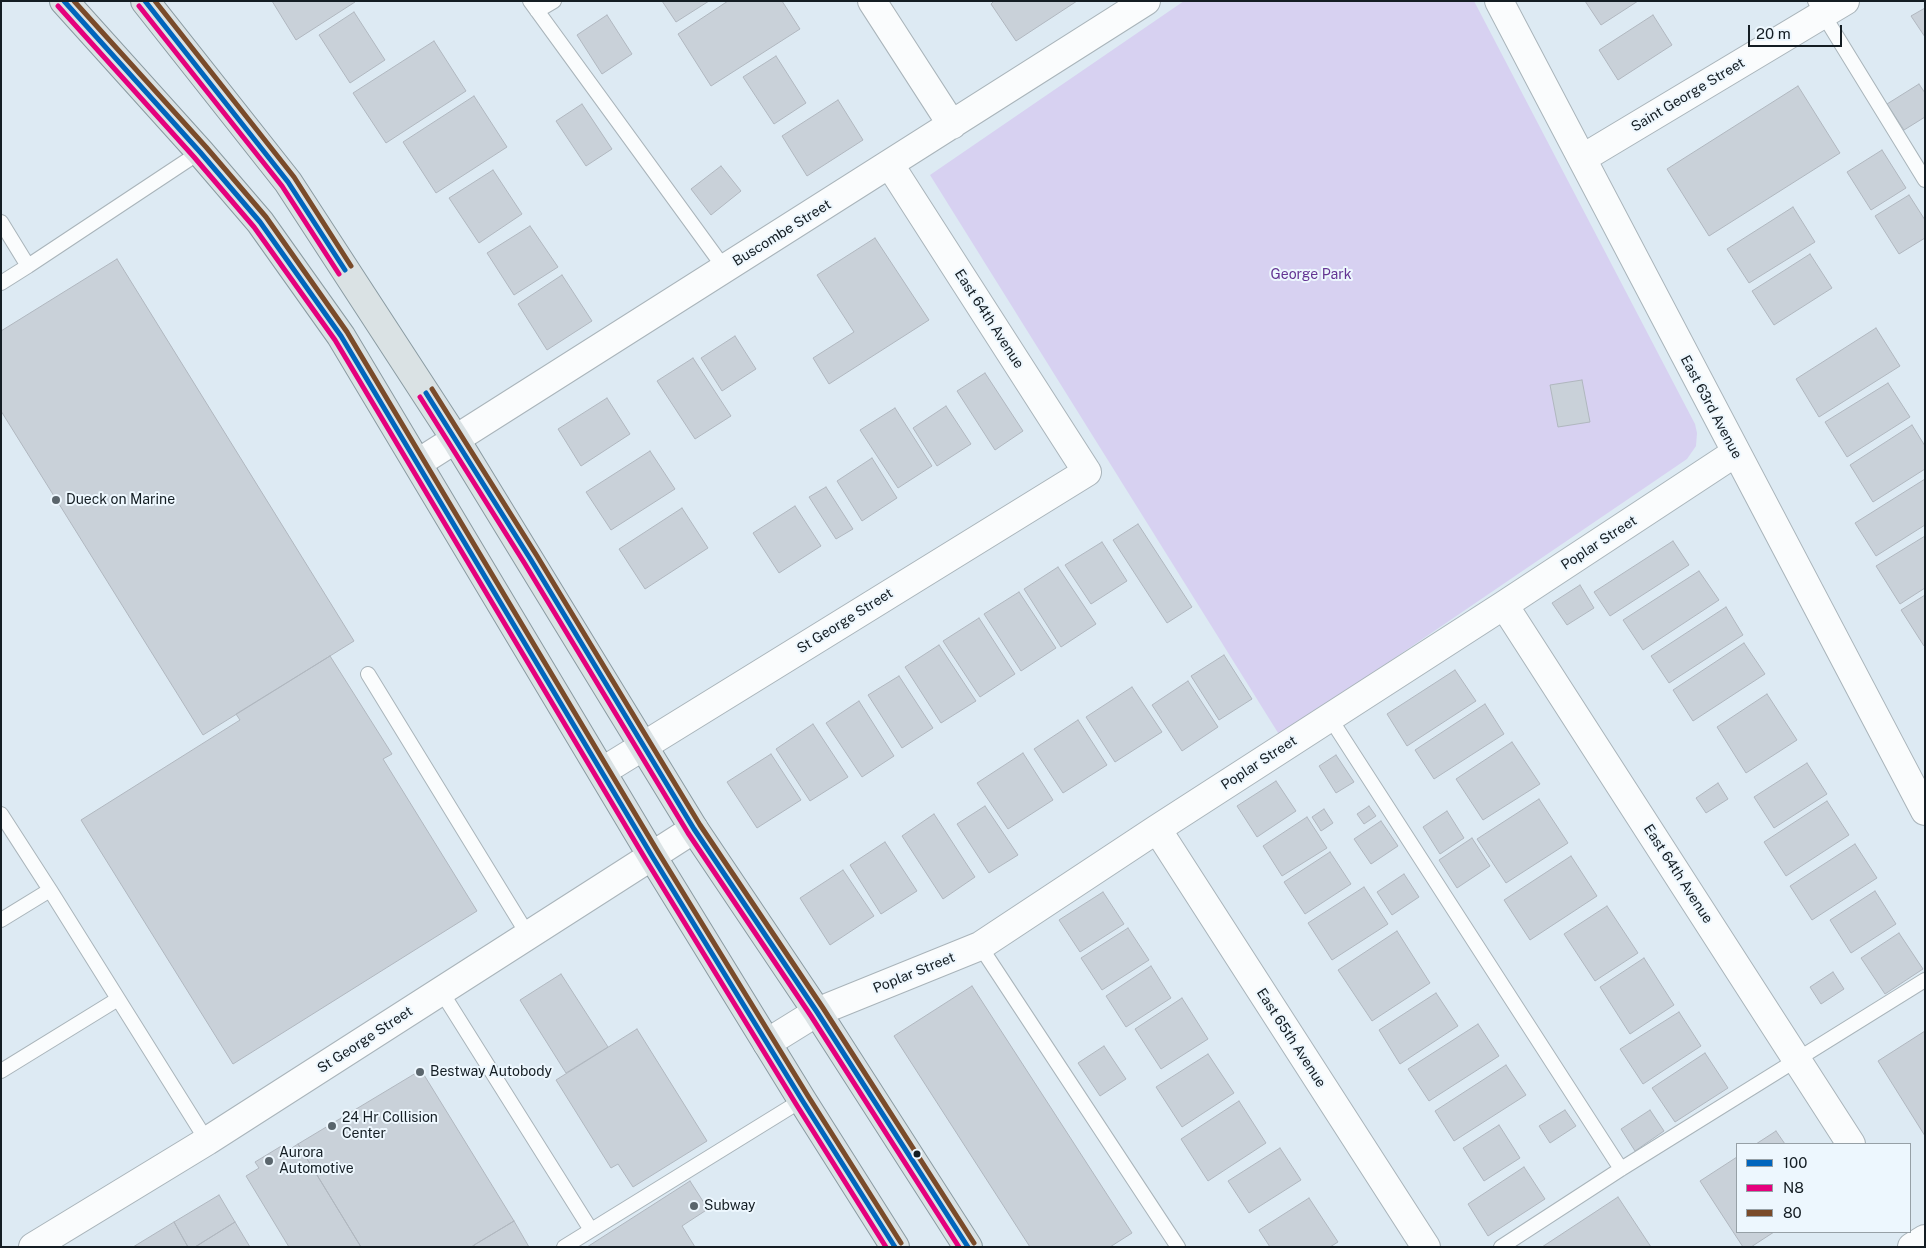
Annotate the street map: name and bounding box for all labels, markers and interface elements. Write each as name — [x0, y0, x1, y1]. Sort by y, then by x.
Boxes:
scale bar — [1751, 15, 1845, 47]
text: 20 m — [1756, 25, 1791, 42]
street label: Saint George Street — [1628, 54, 1748, 136]
street label: Buscombe Street — [730, 196, 834, 270]
street label: East 64th Avenue — [951, 266, 1027, 372]
park label: George Park — [1270, 267, 1352, 283]
street label: East 63rd Avenue — [1677, 352, 1745, 462]
place label: Dueck on Marine — [66, 492, 175, 508]
marker: Dueck on Marine — [50, 494, 62, 506]
street label: Poplar Street — [1558, 512, 1640, 574]
street label: St George Street — [794, 585, 896, 657]
street label: Poplar Street — [1218, 732, 1300, 794]
street label: East 64th Avenue — [1640, 821, 1716, 927]
street label: Poplar Street — [871, 949, 957, 997]
street label: East 65th Avenue — [1253, 985, 1329, 1091]
street label: St George Street — [314, 1003, 416, 1077]
place label: Bestway Autobody — [430, 1064, 552, 1080]
marker: Bestway Autobody — [414, 1066, 426, 1078]
place label: 24 Hr Collision Center — [342, 1110, 438, 1142]
marker: 24 Hr Collision Center — [326, 1120, 338, 1132]
legend — [1736, 1143, 1911, 1233]
place label: Aurora Automotive — [279, 1145, 354, 1178]
unlabelled marker — [912, 1149, 922, 1159]
text: 100 — [1783, 1154, 1807, 1171]
marker: Aurora Automotive — [263, 1155, 275, 1167]
text: N8 — [1783, 1179, 1804, 1196]
place label: Subway — [704, 1198, 756, 1214]
marker: Subway — [688, 1200, 700, 1212]
text: 80 — [1783, 1204, 1802, 1221]

